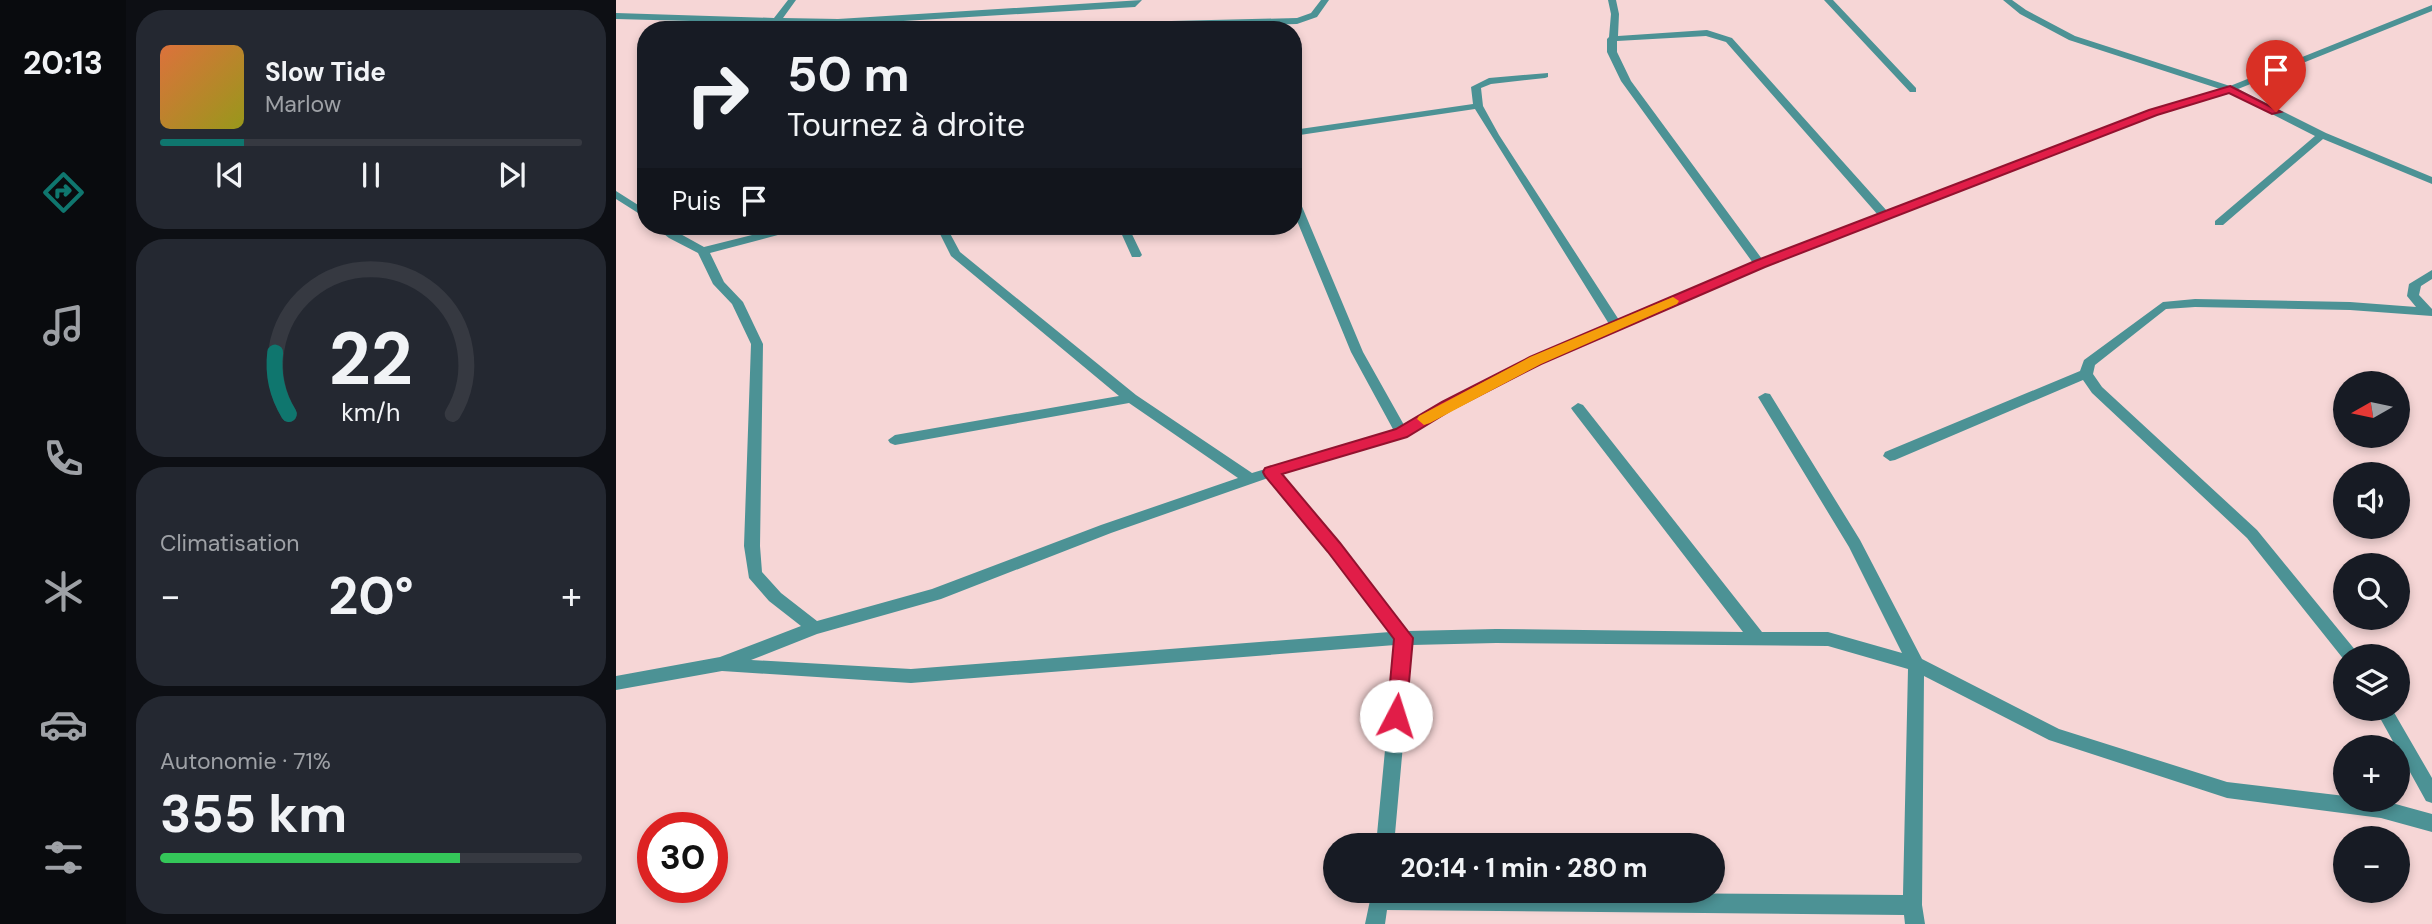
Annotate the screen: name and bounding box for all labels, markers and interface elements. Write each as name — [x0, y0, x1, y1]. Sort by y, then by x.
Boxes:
pin — [2246, 40, 2306, 112]
text: 20:13 — [23, 42, 103, 84]
text: 50 m — [787, 42, 910, 106]
icon: right — [672, 49, 763, 140]
icon: arrive — [2257, 51, 2295, 89]
text: Slow Tide — [265, 55, 386, 89]
text: Marlow — [265, 89, 341, 119]
text: Tournez à droite — [787, 104, 1025, 146]
icon: previous — [211, 156, 249, 194]
icon: pause — [352, 156, 390, 194]
icon: next — [493, 156, 531, 194]
icon: directions — [39, 168, 88, 217]
icon: arrive — [735, 182, 773, 220]
text: Puis — [672, 184, 721, 218]
icon: music — [39, 301, 88, 350]
text: 22 — [329, 312, 413, 407]
north arrow — [2333, 371, 2410, 448]
map controls — [2333, 371, 2410, 903]
text: km/h — [341, 396, 401, 429]
icon: phone — [39, 434, 88, 483]
button: sound — [2333, 462, 2410, 539]
text: Climatisation — [160, 528, 299, 558]
button: search — [2333, 553, 2410, 630]
text: 20° — [328, 562, 414, 630]
icon: climate — [39, 567, 88, 616]
text: − — [160, 571, 181, 621]
text: + — [561, 571, 582, 621]
button: layers — [2333, 644, 2410, 721]
position arrow — [1359, 679, 1433, 753]
icon: car — [39, 700, 88, 749]
button: + — [2333, 735, 2410, 812]
text: Autonomie · 71% — [160, 746, 331, 776]
text: 355 km — [160, 780, 347, 848]
speed limit sign: 30 — [637, 812, 728, 903]
button: − — [2333, 826, 2410, 903]
icon: filters — [39, 833, 88, 882]
text: 20:14 · 1 min · 280 m — [1400, 851, 1648, 885]

